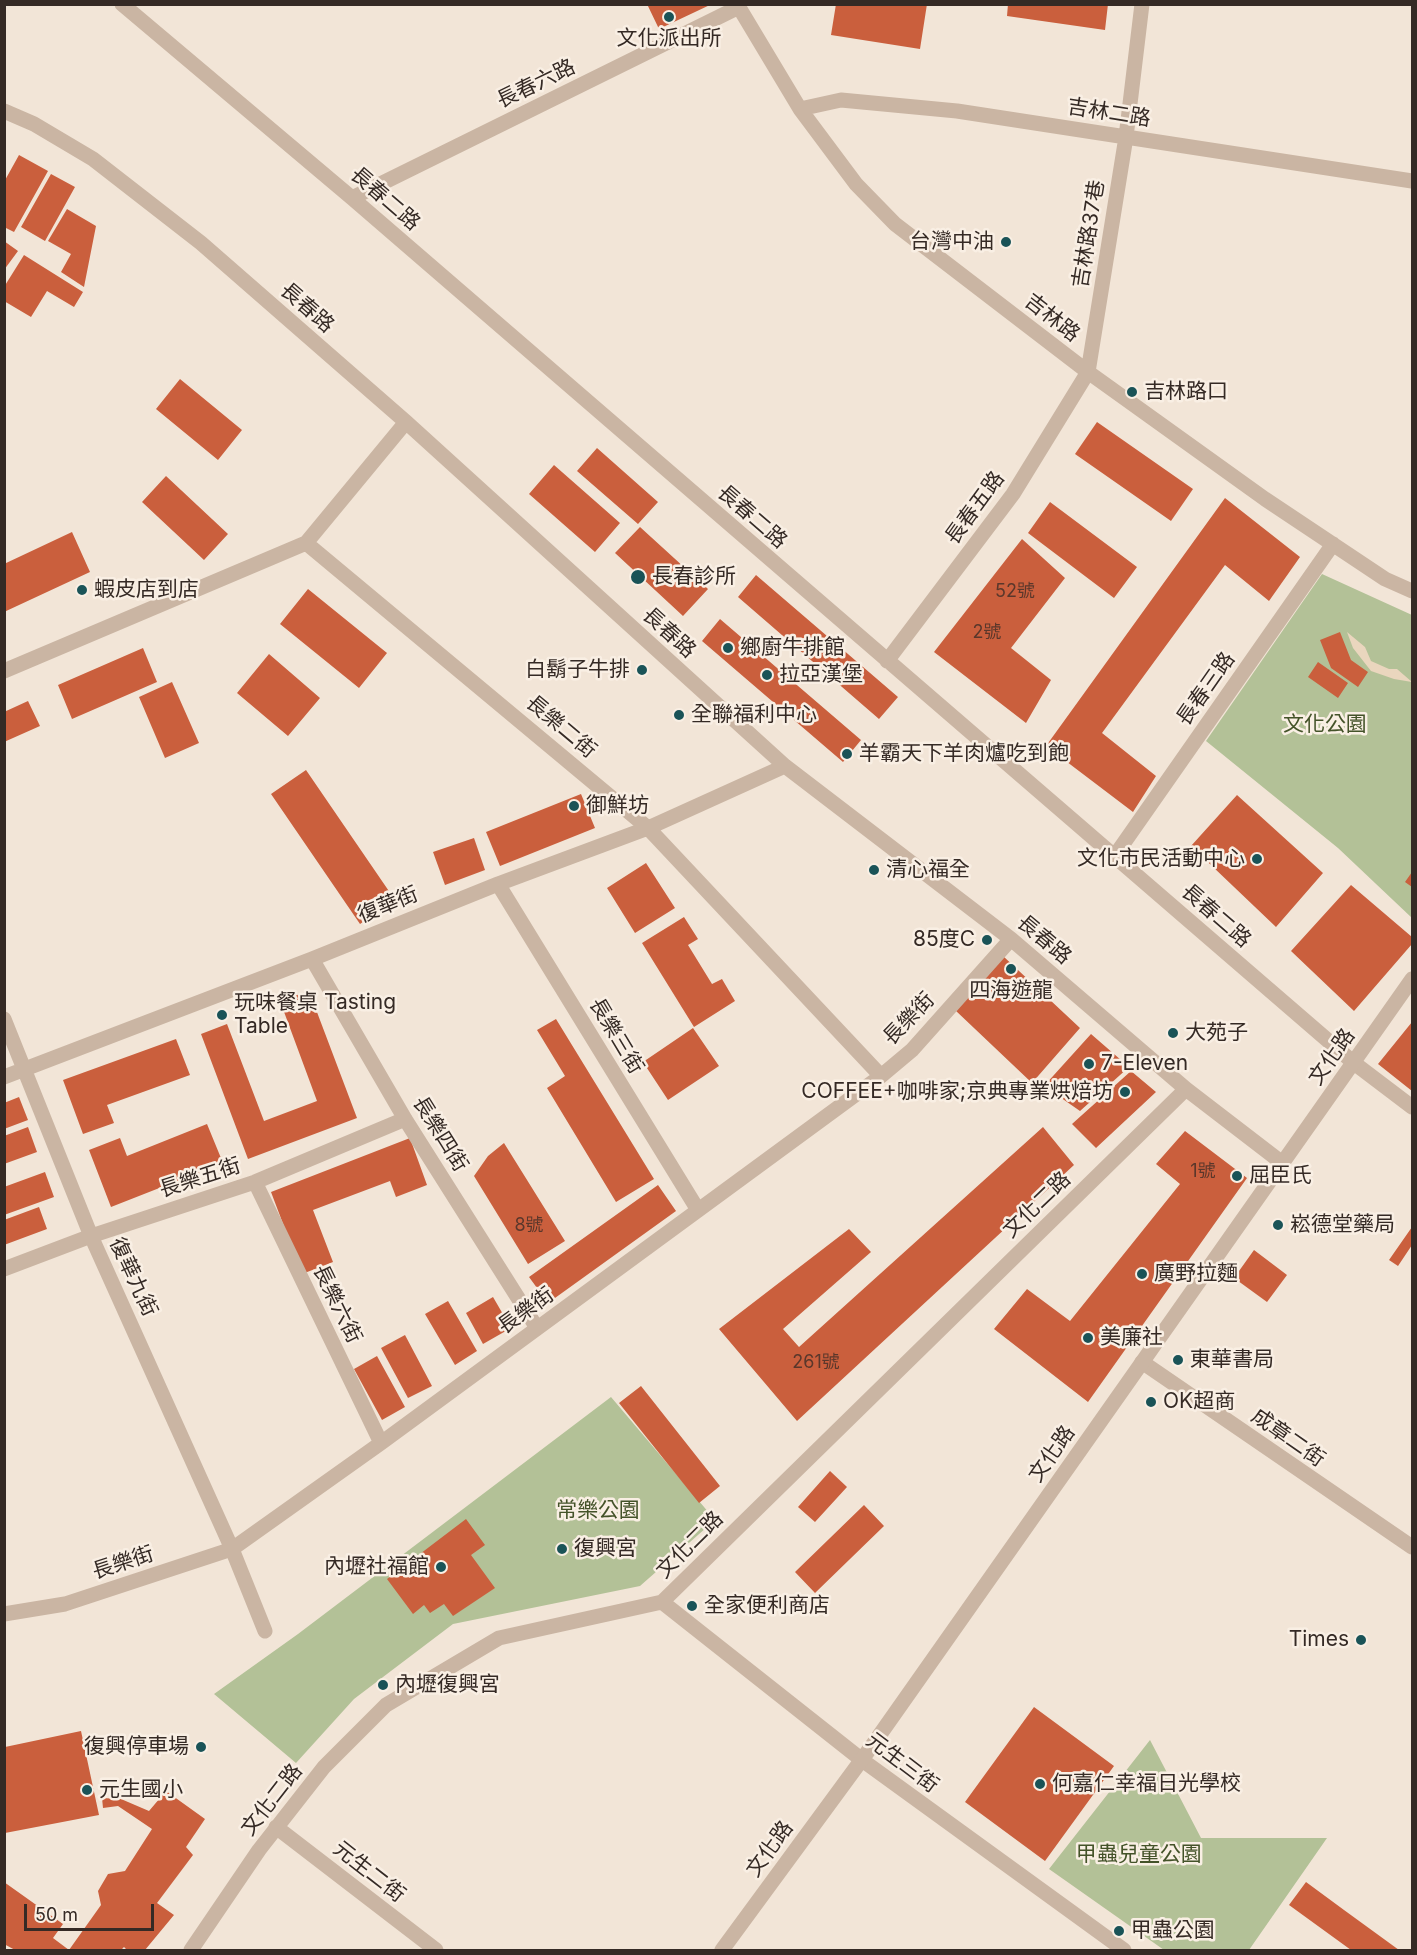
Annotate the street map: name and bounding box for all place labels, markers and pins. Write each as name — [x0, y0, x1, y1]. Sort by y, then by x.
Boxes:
marker: 文化派出所 — [662, 10, 676, 24]
place label: 文化派出所 — [617, 26, 721, 52]
place label: 台灣中油 — [910, 229, 994, 255]
marker: 台灣中油 — [999, 235, 1013, 249]
place label: 吉林路口 — [1144, 379, 1228, 405]
marker: 吉林路口 — [1125, 385, 1139, 399]
place label: 長春診所 — [652, 564, 736, 590]
marker: 長春診所 — [629, 568, 647, 586]
place label: 蝦皮店到店 — [94, 577, 199, 603]
marker: 蝦皮店到店 — [75, 583, 89, 597]
place label: 鄉廚牛排館 — [740, 635, 845, 661]
marker: 鄉廚牛排館 — [721, 641, 735, 655]
place label: 白鬍子牛排 — [525, 657, 630, 683]
place label: 拉亞漢堡 — [779, 662, 863, 688]
marker: 白鬍子牛排 — [635, 663, 649, 677]
marker: 拉亞漢堡 — [760, 668, 774, 682]
place label: 全聯福利中心 — [691, 702, 817, 728]
marker: 全聯福利中心 — [672, 708, 686, 722]
place label: 羊霸天下羊肉爐吃到飽 — [859, 741, 1069, 767]
marker: 羊霸天下羊肉爐吃到飽 — [840, 747, 854, 761]
place label: 御鮮坊 — [586, 793, 649, 819]
marker: 御鮮坊 — [567, 799, 581, 813]
place label: 文化市民活動中心 — [1077, 846, 1245, 872]
marker: 文化市民活動中心 — [1250, 852, 1264, 866]
place label: 清心福全 — [886, 857, 970, 883]
marker: 清心福全 — [867, 863, 881, 877]
place label: 85度C — [913, 927, 975, 953]
marker: 85度C — [980, 933, 994, 947]
marker: 四海遊龍 — [1004, 962, 1018, 976]
place label: 四海遊龍 — [969, 978, 1053, 1004]
place label: 玩味餐桌 Tasting Table — [234, 990, 396, 1040]
marker: 玩味餐桌 Tasting Table — [215, 1008, 229, 1022]
place label: 大苑子 — [1185, 1020, 1248, 1046]
marker: 大苑子 — [1166, 1026, 1180, 1040]
place label: 7-Eleven — [1101, 1051, 1188, 1077]
marker: 7-Eleven — [1082, 1057, 1096, 1071]
place label: COFFEE+咖啡家;京典專業烘焙坊 — [801, 1079, 1113, 1105]
marker: COFFEE+咖啡家;京典專業烘焙坊 — [1118, 1085, 1132, 1099]
place label: 屈臣氏 — [1249, 1163, 1312, 1189]
marker: 屈臣氏 — [1230, 1169, 1244, 1183]
place label: 崧德堂藥局 — [1290, 1212, 1395, 1238]
marker: 崧德堂藥局 — [1271, 1218, 1285, 1232]
place label: 廣野拉麵 — [1154, 1261, 1238, 1287]
marker: 廣野拉麵 — [1135, 1267, 1149, 1281]
place label: 美廉社 — [1100, 1325, 1163, 1351]
marker: 美廉社 — [1081, 1331, 1095, 1345]
place label: 東華書局 — [1190, 1347, 1274, 1373]
marker: 東華書局 — [1171, 1353, 1185, 1367]
place label: OK超商 — [1163, 1389, 1235, 1415]
marker: OK超商 — [1144, 1395, 1158, 1409]
place label: 復興宮 — [574, 1536, 637, 1562]
marker: 復興宮 — [555, 1542, 569, 1556]
place label: 內壢社福館 — [324, 1554, 429, 1580]
marker: 內壢社福館 — [434, 1560, 448, 1574]
place label: 全家便利商店 — [704, 1593, 830, 1619]
marker: 全家便利商店 — [685, 1599, 699, 1613]
place label: Times — [1289, 1627, 1349, 1653]
marker: Times — [1354, 1633, 1368, 1647]
place label: 內壢復興宮 — [395, 1672, 500, 1698]
marker: 內壢復興宮 — [376, 1678, 390, 1692]
place label: 復興停車場 — [84, 1734, 189, 1760]
marker: 復興停車場 — [194, 1740, 208, 1754]
place label: 何嘉仁幸福日光學校 — [1052, 1771, 1241, 1797]
place label: 元生國小 — [99, 1777, 183, 1803]
marker: 何嘉仁幸福日光學校 — [1033, 1777, 1047, 1791]
marker: 元生國小 — [80, 1783, 94, 1797]
place label: 甲蟲公園 — [1131, 1918, 1215, 1944]
marker: 甲蟲公園 — [1112, 1924, 1126, 1938]

